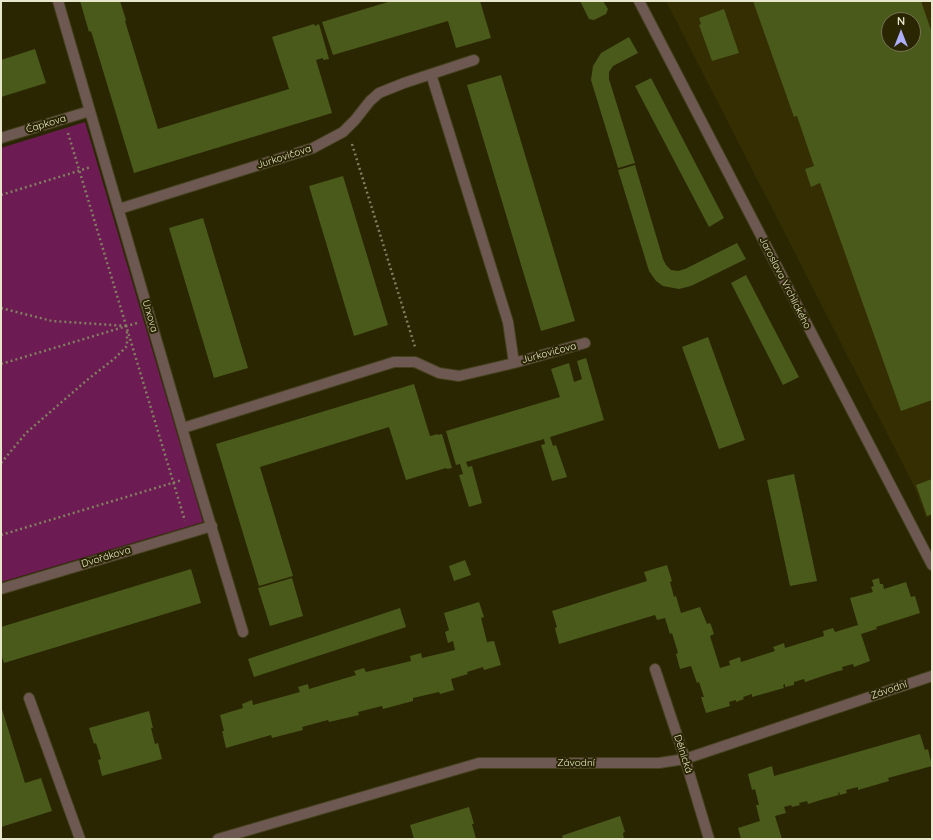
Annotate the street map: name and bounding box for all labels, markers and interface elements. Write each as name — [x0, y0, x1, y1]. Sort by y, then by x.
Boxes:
north arrow — [881, 12, 921, 52]
text: N — [897, 14, 905, 28]
street label: Čapkova — [25, 112, 67, 136]
street label: Jurkovičova — [255, 143, 313, 171]
street label: Jaroslava Vrchlického — [757, 235, 813, 331]
street label: Urxova — [140, 298, 160, 334]
street label: Jurkovičova — [520, 340, 578, 366]
street label: Dvořákova — [80, 544, 132, 570]
street label: Závodní — [869, 678, 909, 702]
street label: Dělnická — [671, 733, 695, 775]
street label: Závodní — [557, 757, 595, 769]

